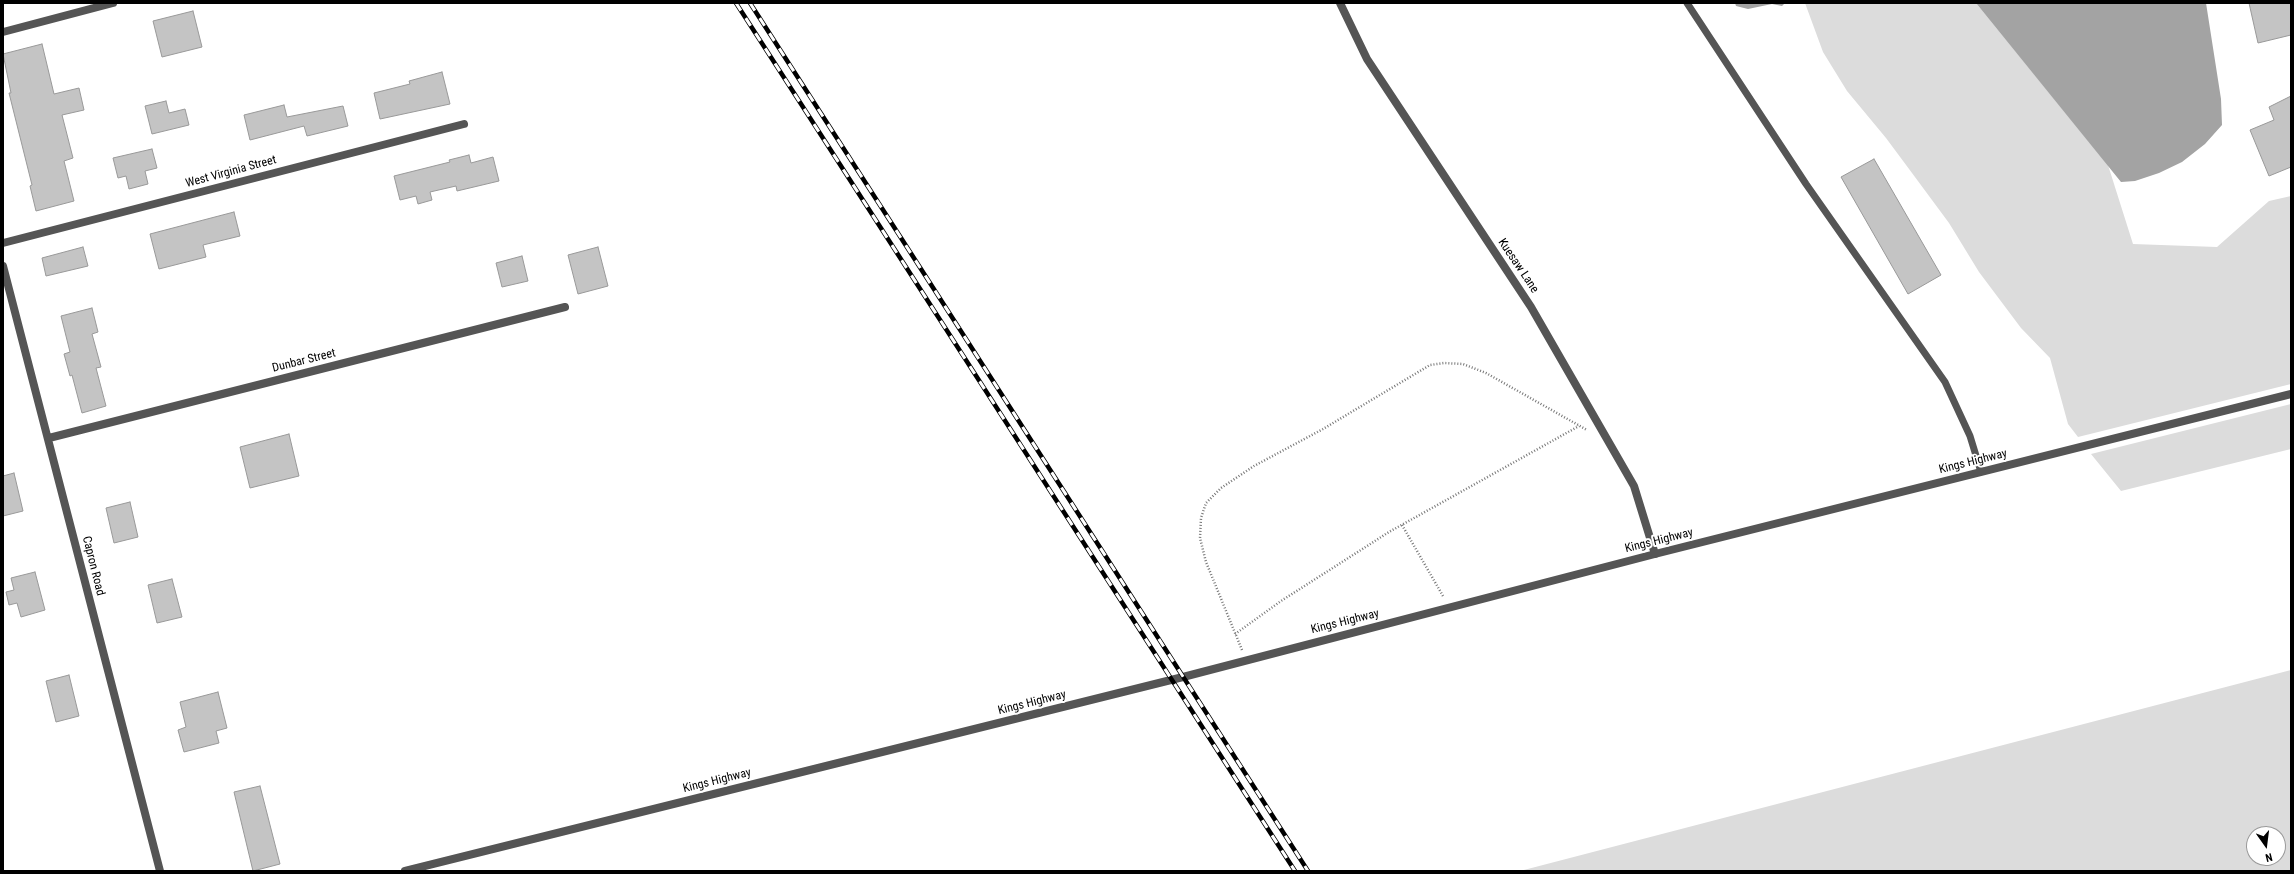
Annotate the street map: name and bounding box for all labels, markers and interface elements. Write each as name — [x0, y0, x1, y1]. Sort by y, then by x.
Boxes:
street label: West Virginia Street — [184, 153, 278, 191]
street label: Kuesaw Lane — [1495, 236, 1541, 296]
street label: Dunbar Street — [271, 346, 337, 376]
street label: Kings Highway — [1937, 447, 2009, 477]
street label: Kings Highway — [1623, 526, 1695, 556]
street label: Capron Road — [79, 535, 107, 597]
street label: Kings Highway — [1309, 607, 1381, 637]
street label: Kings Highway — [996, 688, 1068, 718]
street label: Kings Highway — [681, 766, 753, 796]
north arrow — [2246, 826, 2286, 866]
text: N — [2264, 850, 2274, 864]

